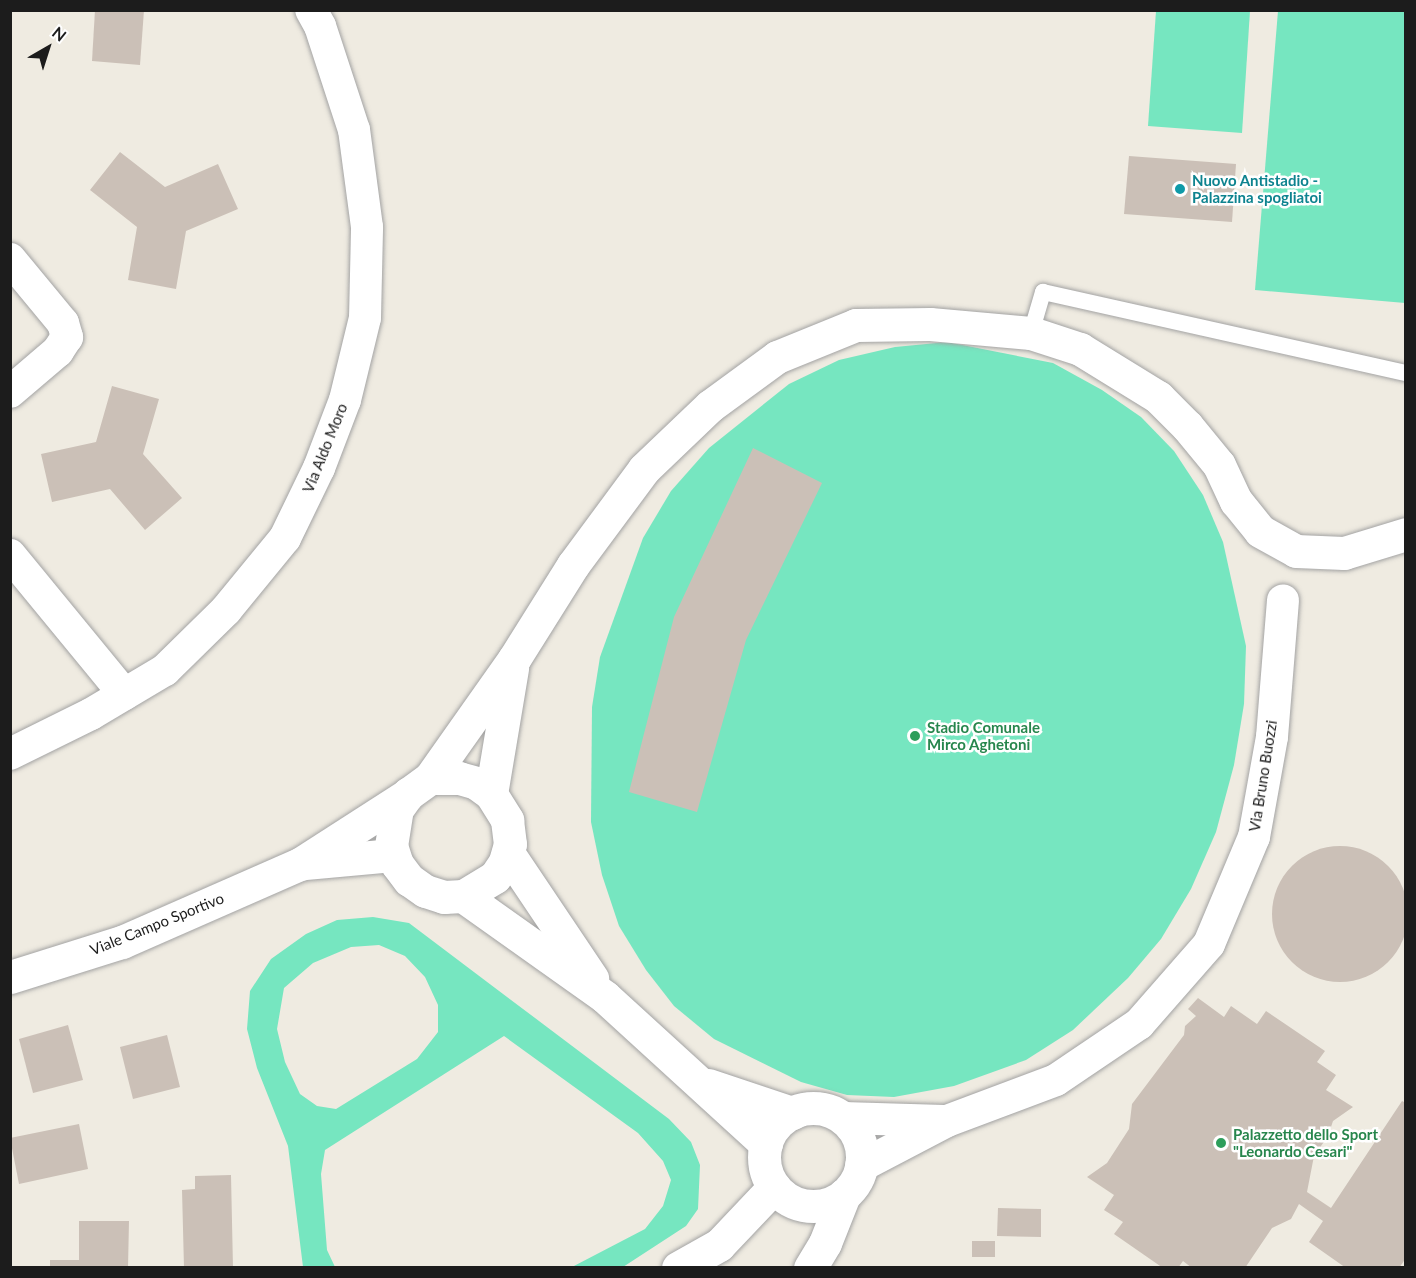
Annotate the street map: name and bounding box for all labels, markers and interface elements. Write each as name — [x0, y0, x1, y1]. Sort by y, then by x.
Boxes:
north arrow — [18, 18, 78, 78]
text: N — [49, 22, 70, 45]
place label: Nuovo Antistadio - Palazzina spogliatoi — [1192, 171, 1322, 206]
marker: Nuovo Antistadio - Palazzina spogliatoi — [1173, 182, 1187, 196]
street label: Via Aldo Moro — [299, 400, 351, 496]
place label: Stadio Comunale Mirco Aghetoni — [927, 718, 1040, 753]
street label: Via Bruno Buozzi — [1245, 719, 1281, 833]
marker: Stadio Comunale Mirco Aghetoni — [908, 729, 922, 743]
street label: Viale Campo Sportivo — [87, 889, 227, 959]
place label: Palazzetto dello Sport "Leonardo Cesari" — [1233, 1125, 1378, 1160]
marker: Palazzetto dello Sport "Leonardo Cesari" — [1214, 1136, 1228, 1150]

